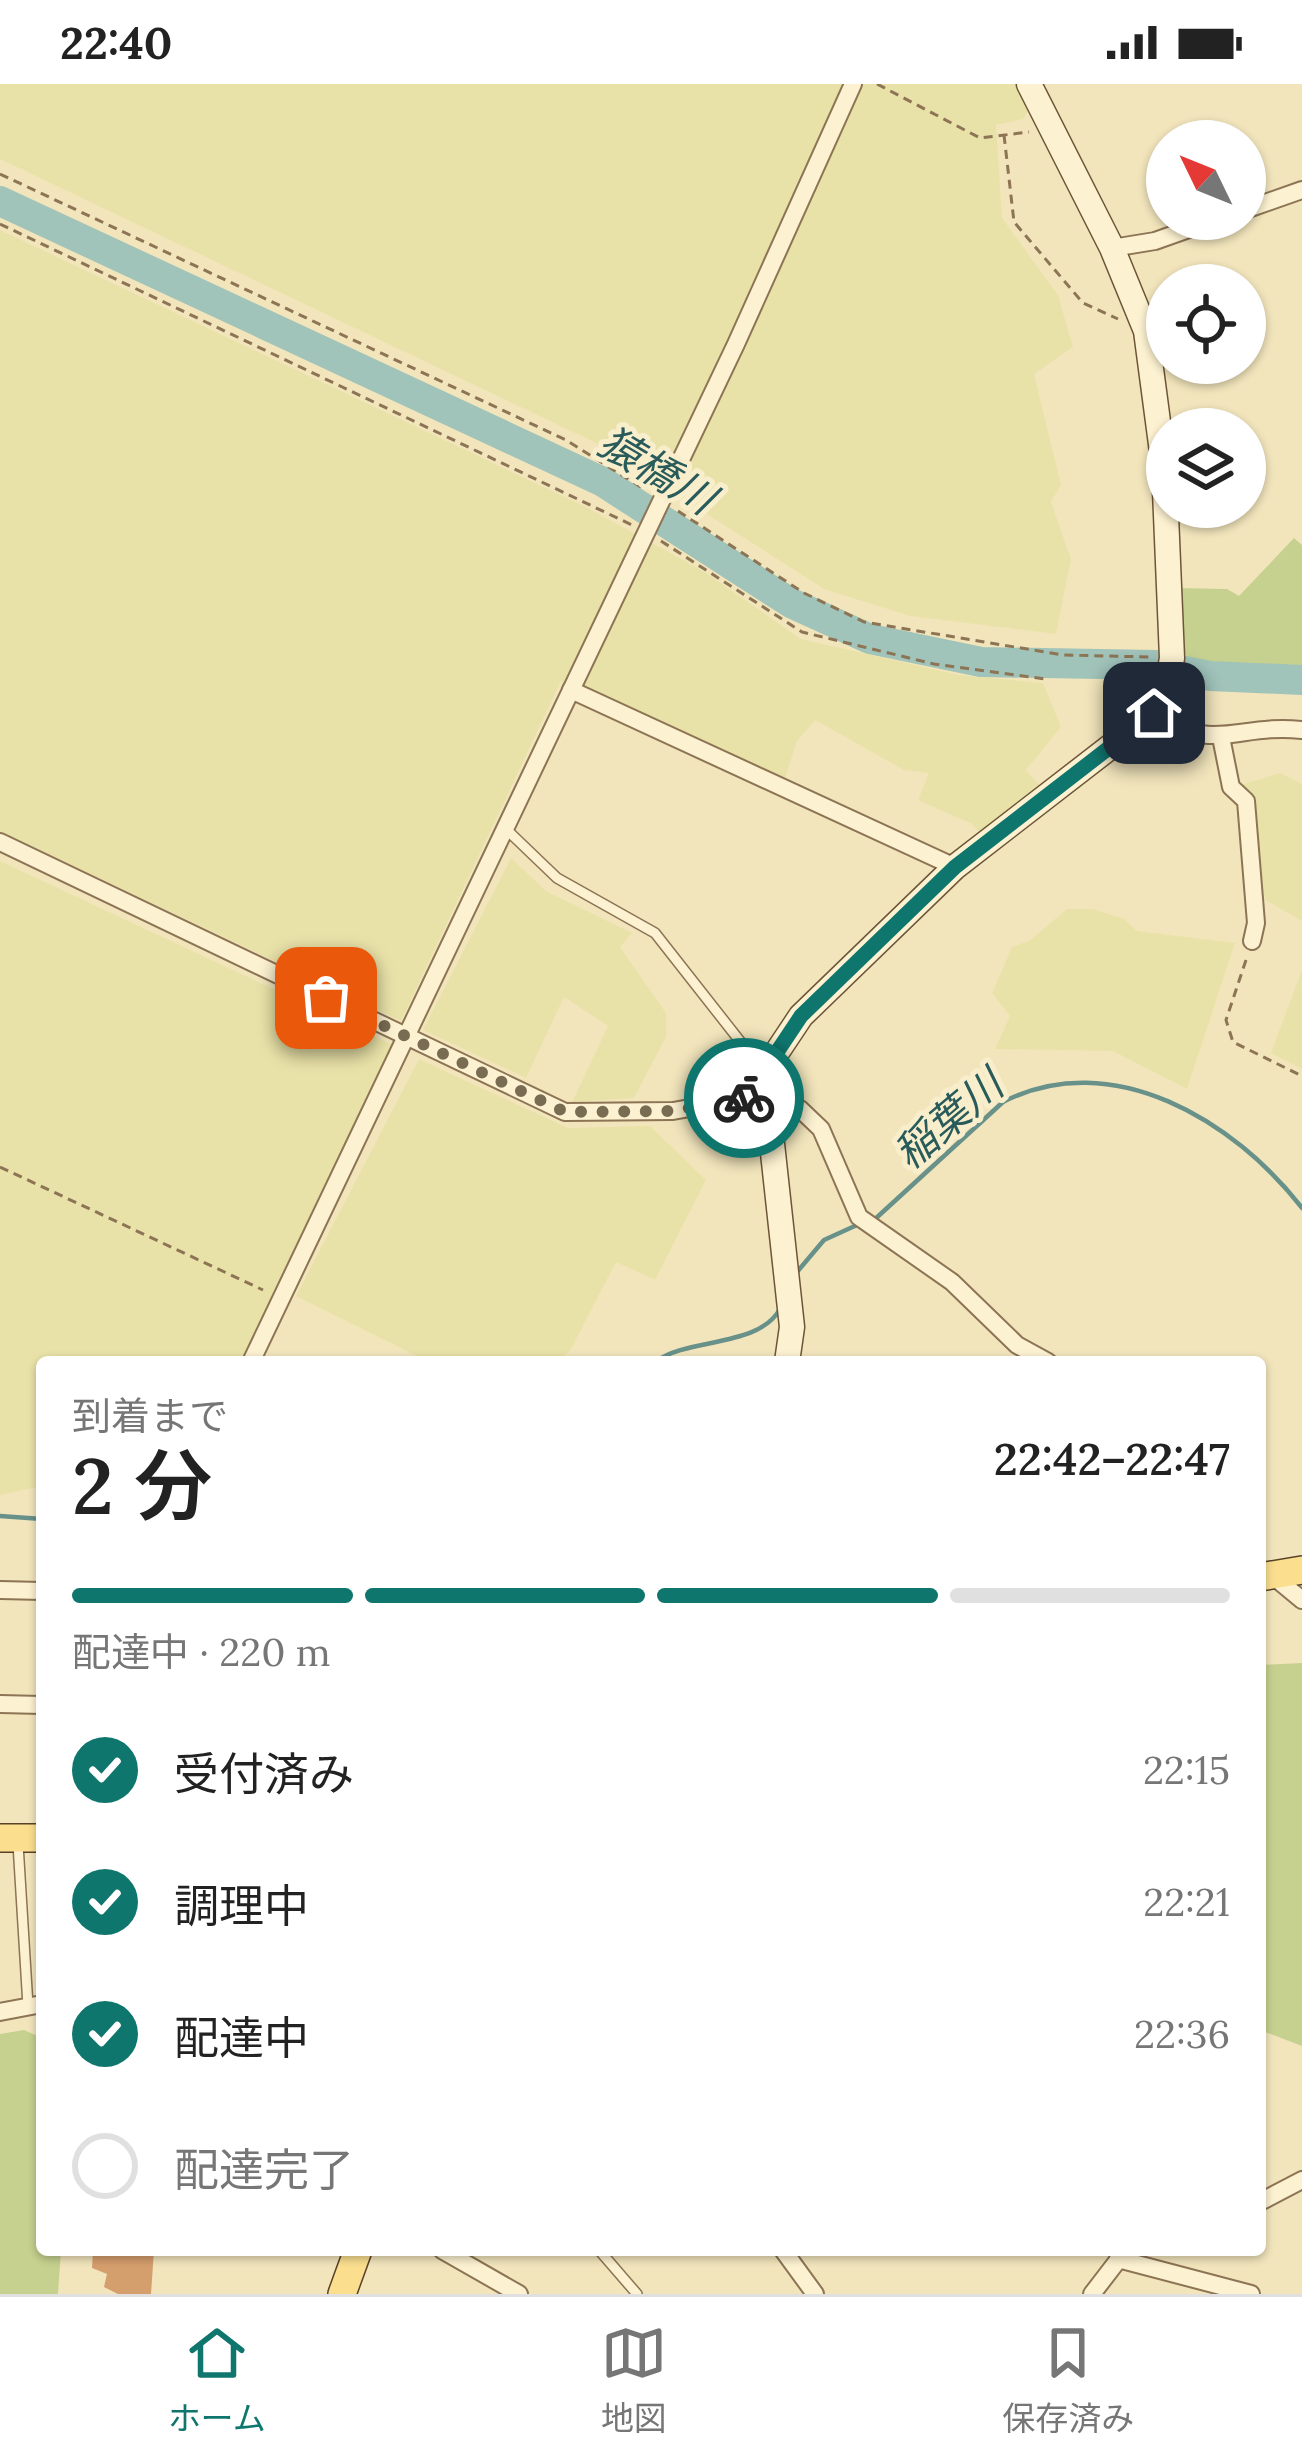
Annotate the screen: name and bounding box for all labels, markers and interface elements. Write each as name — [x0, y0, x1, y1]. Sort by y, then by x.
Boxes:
text: 22:40 — [60, 14, 172, 71]
north arrow — [1146, 120, 1266, 240]
map controls — [1146, 120, 1266, 528]
button: locate — [1146, 264, 1266, 384]
button: layers — [1146, 408, 1266, 528]
water label: 猿橋川 — [589, 414, 728, 528]
pin — [1103, 662, 1205, 764]
icon: home — [1121, 680, 1187, 746]
pin — [275, 947, 377, 1049]
icon: bag — [293, 965, 359, 1031]
courier — [684, 1038, 804, 1158]
water label: 稲葉川 — [882, 1055, 1017, 1180]
icon: bike — [711, 1065, 777, 1131]
text: 到着まで — [72, 1391, 228, 1441]
text: 22:42–22:47 — [994, 1430, 1230, 1487]
text: 2 分 — [72, 1436, 212, 1535]
text: 配達中 · 220 m — [72, 1627, 331, 1677]
icon: check — [72, 1737, 138, 1803]
text: 受付済み — [174, 1745, 354, 1802]
text: 22:15 — [1143, 1745, 1230, 1795]
icon: check — [72, 1869, 138, 1935]
text: 調理中 — [174, 1877, 309, 1934]
text: 22:21 — [1143, 1877, 1230, 1927]
icon: check — [72, 2001, 138, 2067]
text: 配達中 — [174, 2009, 309, 2066]
text: 22:36 — [1134, 2009, 1230, 2059]
text: 配達完了 — [174, 2141, 354, 2198]
tab: ホーム — [168, 2320, 266, 2440]
tab: 地図 — [601, 2320, 667, 2440]
tab: 保存済み — [1002, 2320, 1134, 2440]

